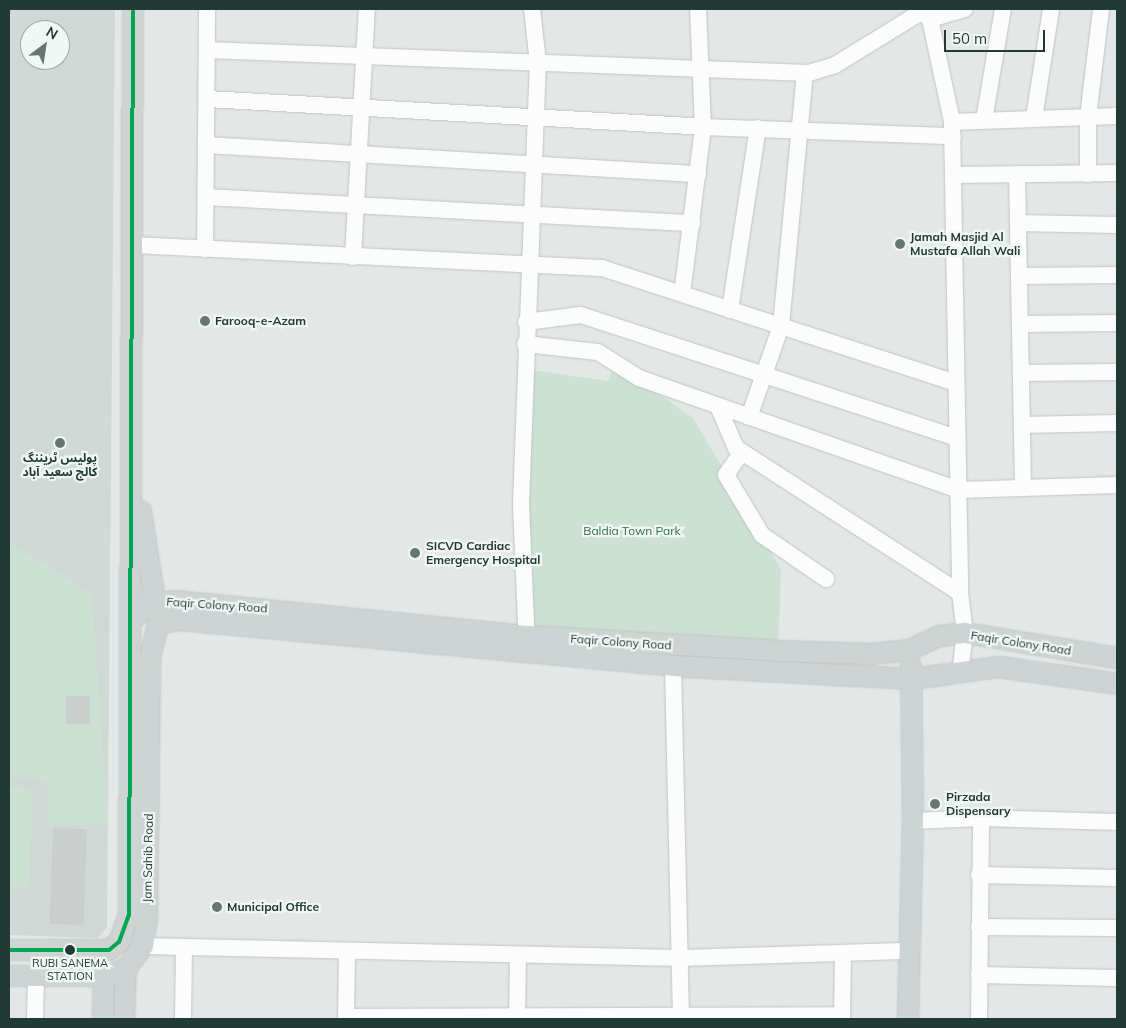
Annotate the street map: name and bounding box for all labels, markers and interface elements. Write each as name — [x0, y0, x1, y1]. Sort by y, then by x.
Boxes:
north arrow — [20, 20, 70, 70]
scale bar — [946, 20, 1047, 52]
text: N — [43, 23, 61, 43]
text: 50 m — [952, 29, 987, 48]
place label: Jamah Masjid Al Mustafa Allah Wali — [910, 230, 1020, 258]
marker: Jamah Masjid Al Mustafa Allah Wali — [894, 238, 906, 250]
place label: Farooq-e-Azam — [215, 314, 306, 328]
marker: Farooq-e-Azam — [199, 315, 211, 327]
marker: پولیس ٹریننگ کالج سعید آباد — [54, 437, 66, 449]
place label: پولیس ٹریننگ کالج سعید آباد — [22, 451, 98, 479]
park label: Baldia Town Park — [583, 524, 681, 538]
place label: SICVD Cardiac Emergency Hospital — [426, 539, 540, 567]
marker: SICVD Cardiac Emergency Hospital — [408, 546, 422, 560]
street label: Faqir Colony Road — [166, 594, 268, 616]
street label: Faqir Colony Road — [970, 628, 1072, 658]
street label: Faqir Colony Road — [570, 631, 672, 653]
place label: Pirzada Dispensary — [946, 790, 1011, 818]
marker: Pirzada Dispensary — [928, 797, 942, 811]
street label: Jam Sahib Road — [140, 813, 156, 903]
place label: Municipal Office — [227, 900, 319, 914]
marker: Municipal Office — [211, 901, 223, 913]
marker: RUBI SANEMA STATION — [65, 945, 75, 955]
place label: RUBI SANEMA STATION — [32, 957, 108, 983]

